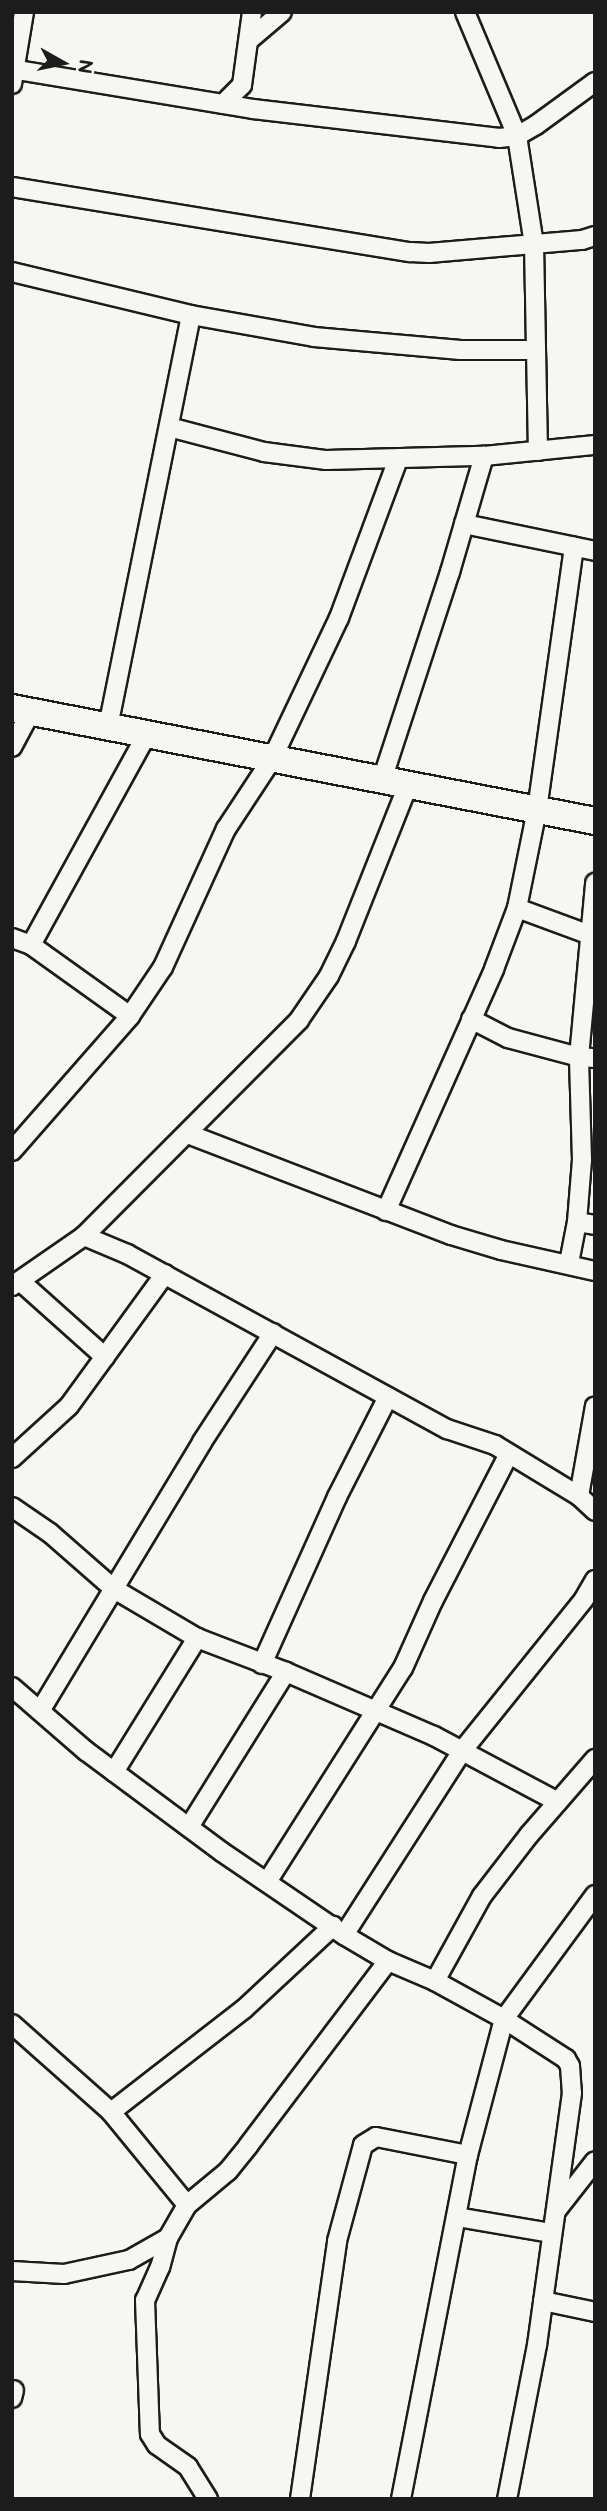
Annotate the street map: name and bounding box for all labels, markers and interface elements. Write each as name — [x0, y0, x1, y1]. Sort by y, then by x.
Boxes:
north arrow — [28, 28, 98, 98]
text: N — [72, 58, 97, 75]

